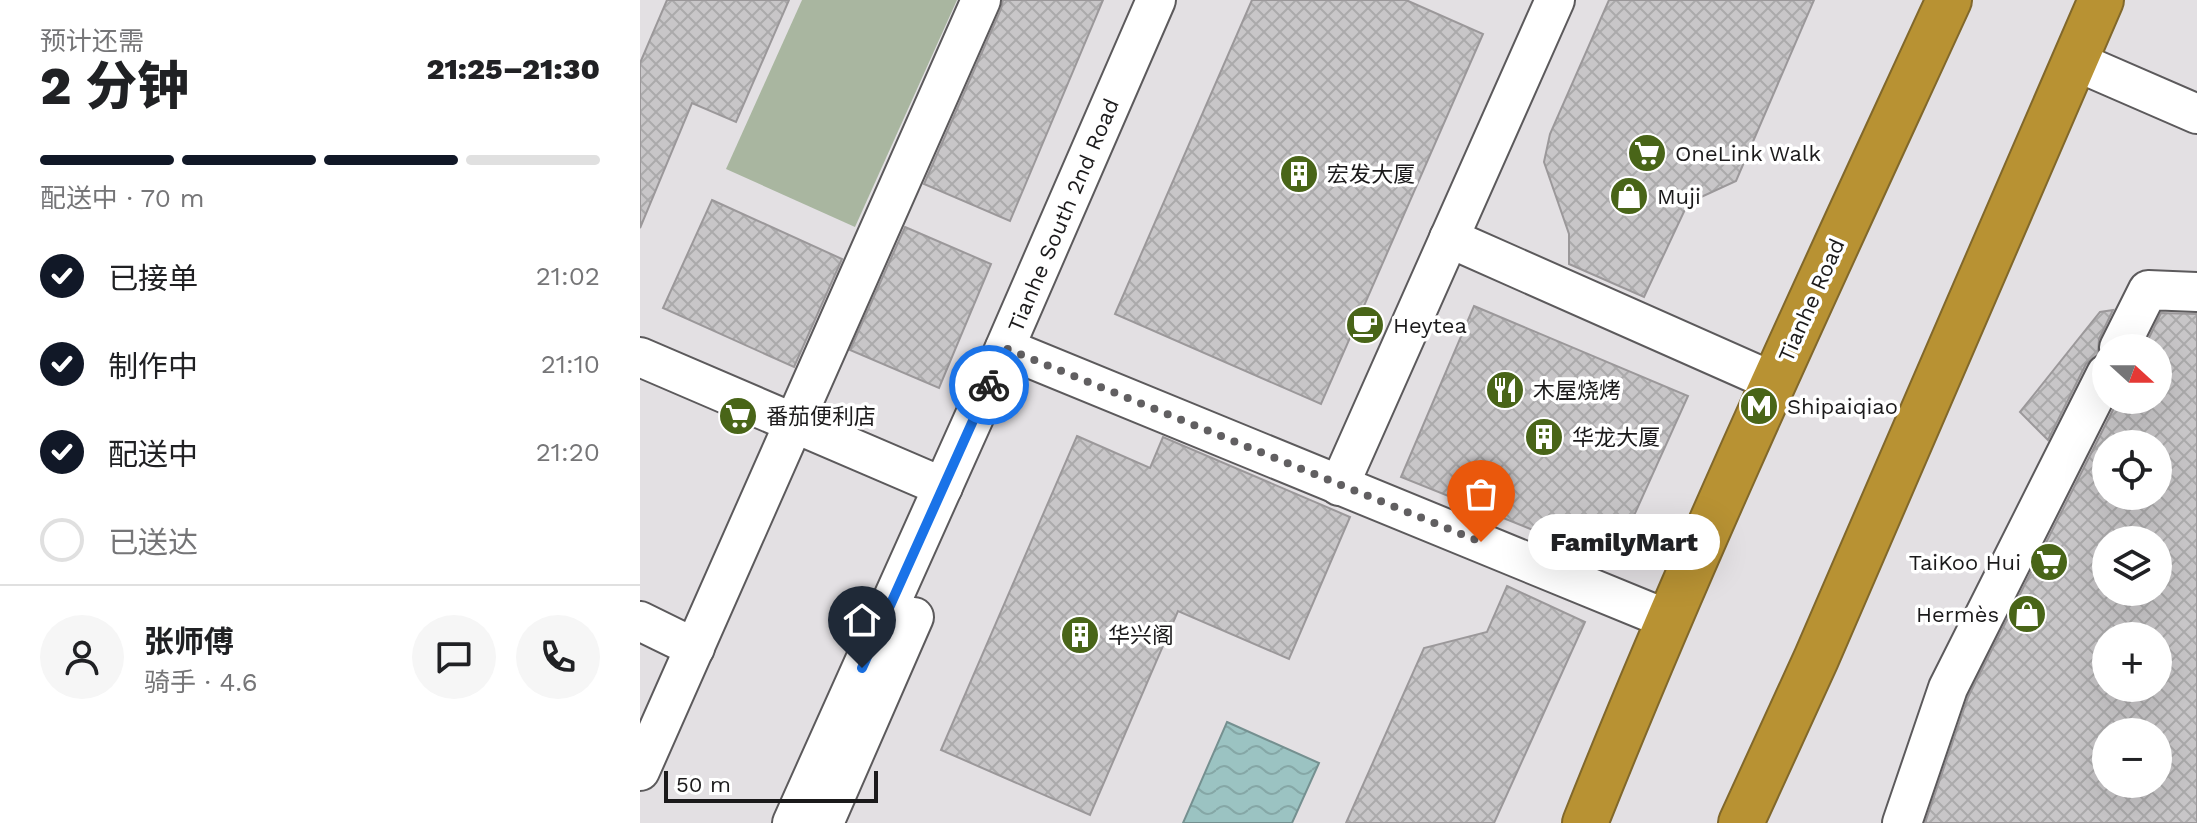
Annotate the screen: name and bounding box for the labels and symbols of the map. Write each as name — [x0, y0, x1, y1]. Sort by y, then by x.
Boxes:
street label: Tianhe South 2nd Road — [1003, 95, 1124, 336]
supermarket icon: OneLink Walk — [1626, 132, 1668, 174]
place label: OneLink Walk — [1675, 141, 1821, 166]
building icon: 宏发大厦 — [1278, 153, 1320, 195]
place label: 宏发大厦 — [1327, 162, 1415, 187]
shop icon: Muji — [1608, 175, 1650, 217]
place label: Muji — [1657, 184, 1701, 209]
street label: Tianhe Road — [1773, 235, 1850, 366]
cafe icon: Heytea — [1344, 304, 1386, 346]
place label: Heytea — [1393, 313, 1467, 338]
north arrow — [2092, 334, 2172, 414]
courier — [949, 345, 1029, 425]
restaurant icon: 木屋烧烤 — [1484, 369, 1526, 411]
place label: 木屋烧烤 — [1533, 378, 1621, 403]
metro station icon: Shipaiqiao — [1738, 385, 1780, 427]
place label: Shipaiqiao — [1787, 394, 1898, 419]
supermarket icon: 番茄便利店 — [717, 395, 759, 437]
place label: 番茄便利店 — [766, 404, 876, 429]
building icon: 华龙大厦 — [1523, 416, 1565, 458]
place label: 华龙大厦 — [1572, 425, 1660, 450]
pin — [1447, 460, 1515, 542]
callout: FamilyMart — [1529, 514, 1721, 570]
supermarket icon: TaiKoo Hui — [2028, 541, 2070, 583]
place label: TaiKoo Hui — [1909, 550, 2021, 575]
pin — [828, 586, 896, 668]
shop icon: Hermès — [2006, 593, 2048, 635]
place label: Hermès — [1916, 602, 1999, 627]
building icon: 华兴阁 — [1059, 614, 1101, 656]
place label: 华兴阁 — [1108, 623, 1174, 648]
scale bar — [664, 767, 878, 803]

